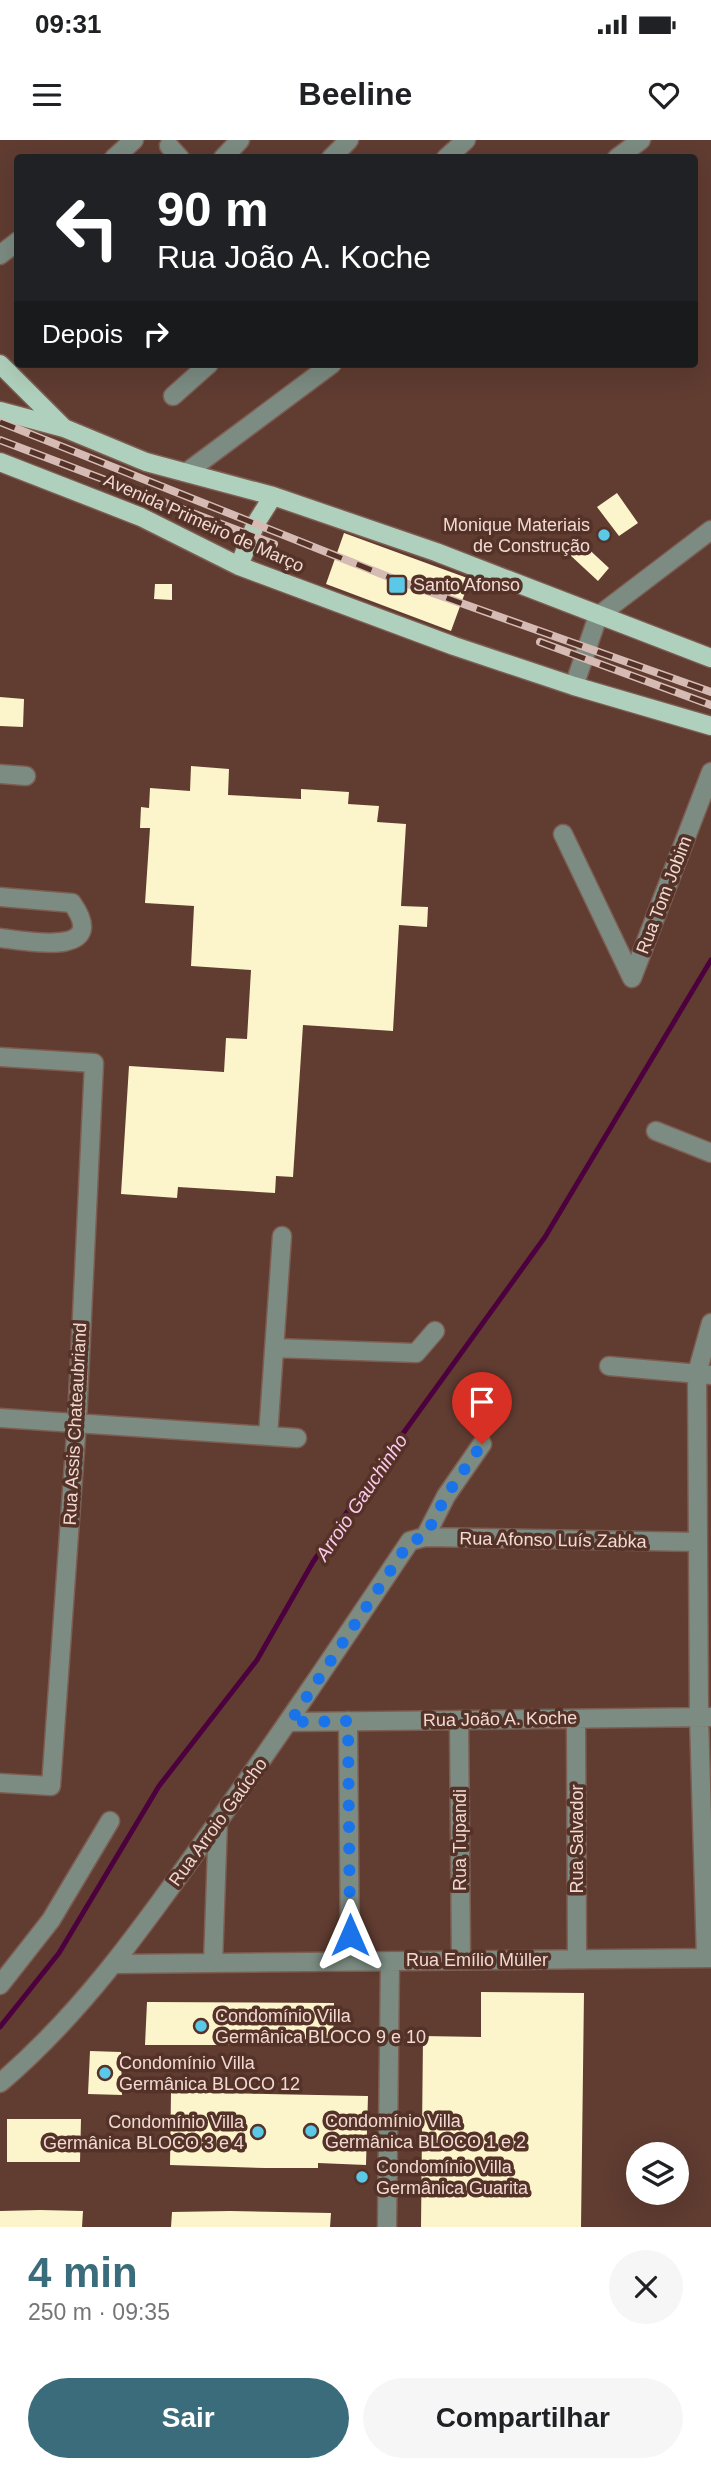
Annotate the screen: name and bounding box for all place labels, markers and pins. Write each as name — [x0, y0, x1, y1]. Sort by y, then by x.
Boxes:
place label: Monique Materiais de Construção — [443, 515, 590, 556]
marker: Monique Materiais de Construção — [596, 527, 612, 543]
marker: Santo Afonso — [387, 575, 407, 595]
place label: Santo Afonso — [413, 575, 520, 595]
pin — [452, 1372, 512, 1444]
place label: Condomínio Villa Germânica BLOCO 9 e 10 — [215, 2006, 426, 2047]
marker: Condomínio Villa Germânica BLOCO 9 e 10 — [193, 2018, 209, 2034]
place label: Condomínio Villa Germânica BLOCO 12 — [119, 2053, 300, 2094]
marker: Condomínio Villa Germânica BLOCO 12 — [97, 2065, 113, 2081]
place label: Condomínio Villa Germânica BLOCO 1 e 2 — [325, 2111, 526, 2152]
place label: Condomínio Villa Germânica BLOCO 3 e 4 — [43, 2112, 245, 2153]
marker: Condomínio Villa Germânica BLOCO 1 e 2 — [303, 2123, 319, 2139]
marker: Condomínio Villa Germânica BLOCO 3 e 4 — [250, 2124, 266, 2140]
place label: Condomínio Villa Germânica Guarita — [376, 2157, 529, 2198]
marker: Condomínio Villa Germânica Guarita — [354, 2169, 370, 2185]

